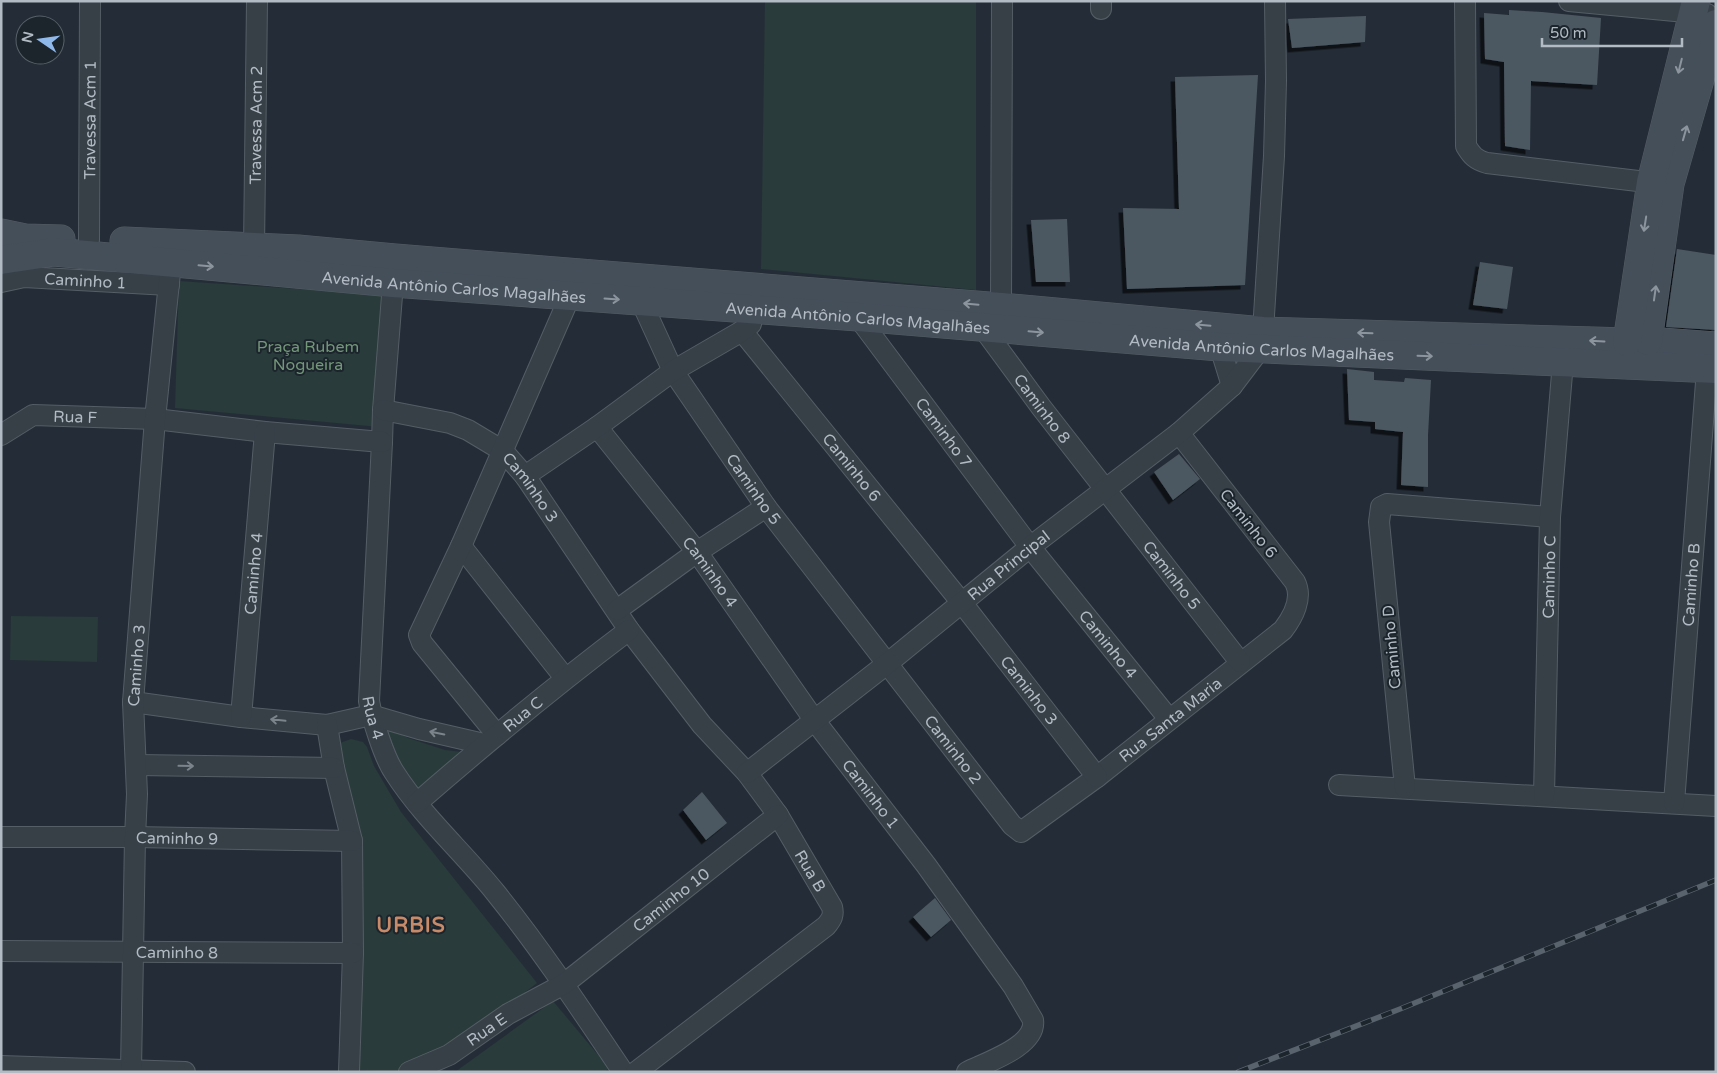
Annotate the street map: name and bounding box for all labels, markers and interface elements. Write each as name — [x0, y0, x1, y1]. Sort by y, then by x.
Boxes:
north arrow — [15, 15, 65, 65]
scale bar — [1542, 15, 1682, 47]
text: 50 m — [1550, 24, 1587, 42]
text: N — [18, 30, 37, 45]
one-way arrow — [1675, 57, 1684, 73]
street label: Travessa Acm 1 — [80, 60, 101, 180]
street label: Travessa Acm 2 — [246, 65, 267, 185]
one-way arrow — [1680, 126, 1690, 142]
one-way arrow — [1640, 216, 1650, 232]
one-way arrow — [198, 261, 214, 271]
street label: Avenida Antônio Carlos Magalhães — [321, 268, 587, 308]
street label: Caminho 1 — [44, 269, 127, 294]
one-way arrow — [1651, 285, 1661, 301]
one-way arrow — [604, 294, 620, 304]
street label: Avenida Antônio Carlos Magalhães — [725, 298, 991, 339]
one-way arrow — [963, 300, 979, 309]
one-way arrow — [1195, 320, 1211, 330]
one-way arrow — [1028, 327, 1044, 337]
one-way arrow — [1357, 329, 1373, 338]
street label: Avenida Antônio Carlos Magalhães — [1128, 330, 1394, 366]
one-way arrow — [1590, 336, 1606, 345]
park label: Praça Rubem Nogueira — [257, 337, 359, 375]
one-way arrow — [1417, 351, 1433, 360]
street label: Caminho 8 — [1009, 370, 1075, 448]
street label: Caminho 7 — [911, 394, 976, 472]
street label: Rua F — [53, 407, 98, 428]
street label: Caminho 6 — [818, 429, 885, 506]
street label: Caminho 3 — [498, 448, 562, 526]
street label: Caminho 5 — [721, 450, 785, 529]
street label: Caminho 6 — [1215, 485, 1281, 562]
street label: Rua Principal — [964, 526, 1054, 605]
street label: Caminho 4 — [241, 532, 267, 615]
street label: Caminho 4 — [678, 533, 742, 612]
street label: Caminho C — [1539, 535, 1561, 619]
street label: Caminho 5 — [1138, 537, 1204, 614]
street label: Caminho B — [1678, 542, 1705, 627]
street label: Caminho D — [1378, 604, 1406, 690]
street label: Caminho 4 — [1074, 606, 1141, 683]
street label: Caminho 3 — [124, 624, 150, 707]
street label: Caminho 3 — [996, 652, 1062, 729]
street label: Rua Santa Maria — [1115, 673, 1226, 767]
street label: Rua C — [499, 693, 547, 737]
street label: Rua 4 — [357, 695, 388, 742]
street label: Caminho 2 — [920, 711, 986, 789]
one-way arrow — [271, 716, 287, 725]
one-way arrow — [429, 727, 445, 737]
street label: Caminho 1 — [837, 756, 903, 833]
one-way arrow — [177, 761, 193, 771]
street label: Caminho 9 — [136, 828, 218, 850]
street label: Rua B — [790, 847, 830, 896]
street label: Caminho 10 — [629, 864, 714, 937]
district label: URBIS — [376, 913, 446, 938]
street label: Caminho 8 — [136, 943, 218, 963]
street label: Rua E — [463, 1009, 511, 1051]

